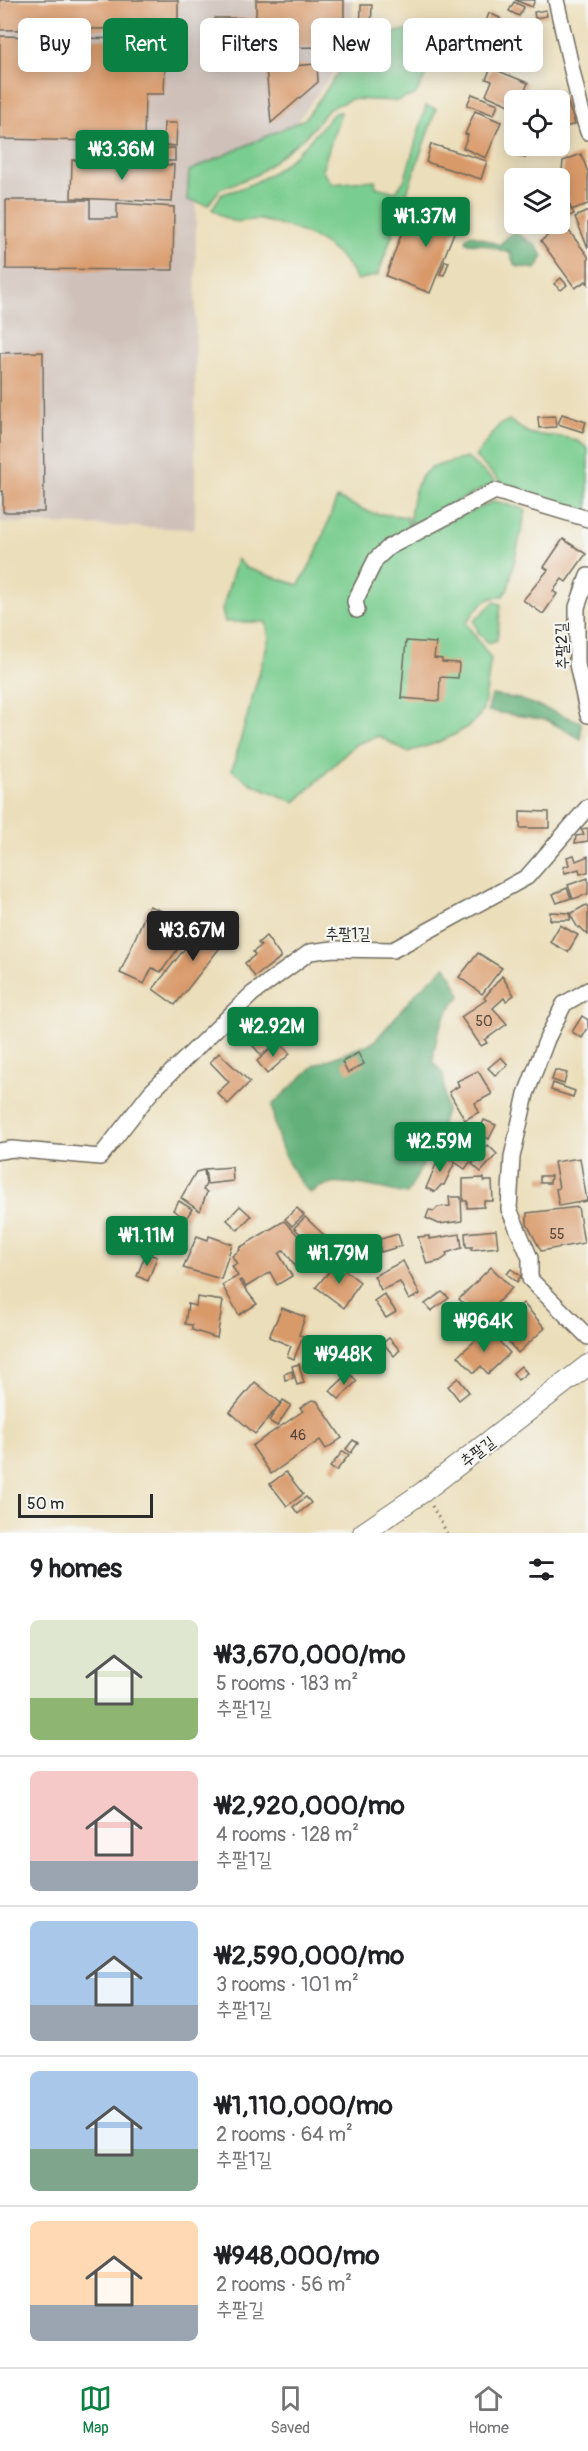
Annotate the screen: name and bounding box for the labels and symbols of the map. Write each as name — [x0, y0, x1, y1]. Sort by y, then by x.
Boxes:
pin: ₩3.36M — [73, 130, 171, 181]
pin: ₩1.37M — [377, 197, 475, 248]
street label: 추팔2길 — [551, 622, 573, 670]
pin: ₩3.67M — [144, 911, 242, 962]
street label: 추팔1길 — [326, 924, 371, 944]
pin: ₩2.92M — [224, 1007, 322, 1058]
house number: 50 — [475, 1013, 493, 1030]
pin: ₩2.59M — [391, 1122, 489, 1173]
pin: ₩1.11M — [98, 1216, 196, 1267]
house number: 55 — [549, 1226, 565, 1243]
pin: ₩1.79M — [290, 1234, 388, 1285]
pin: ₩964K — [442, 1302, 526, 1353]
pin: ₩948K — [302, 1335, 386, 1386]
house number: 46 — [290, 1427, 306, 1444]
street label: 추팔길 — [456, 1432, 499, 1472]
scale bar — [18, 1491, 153, 1518]

